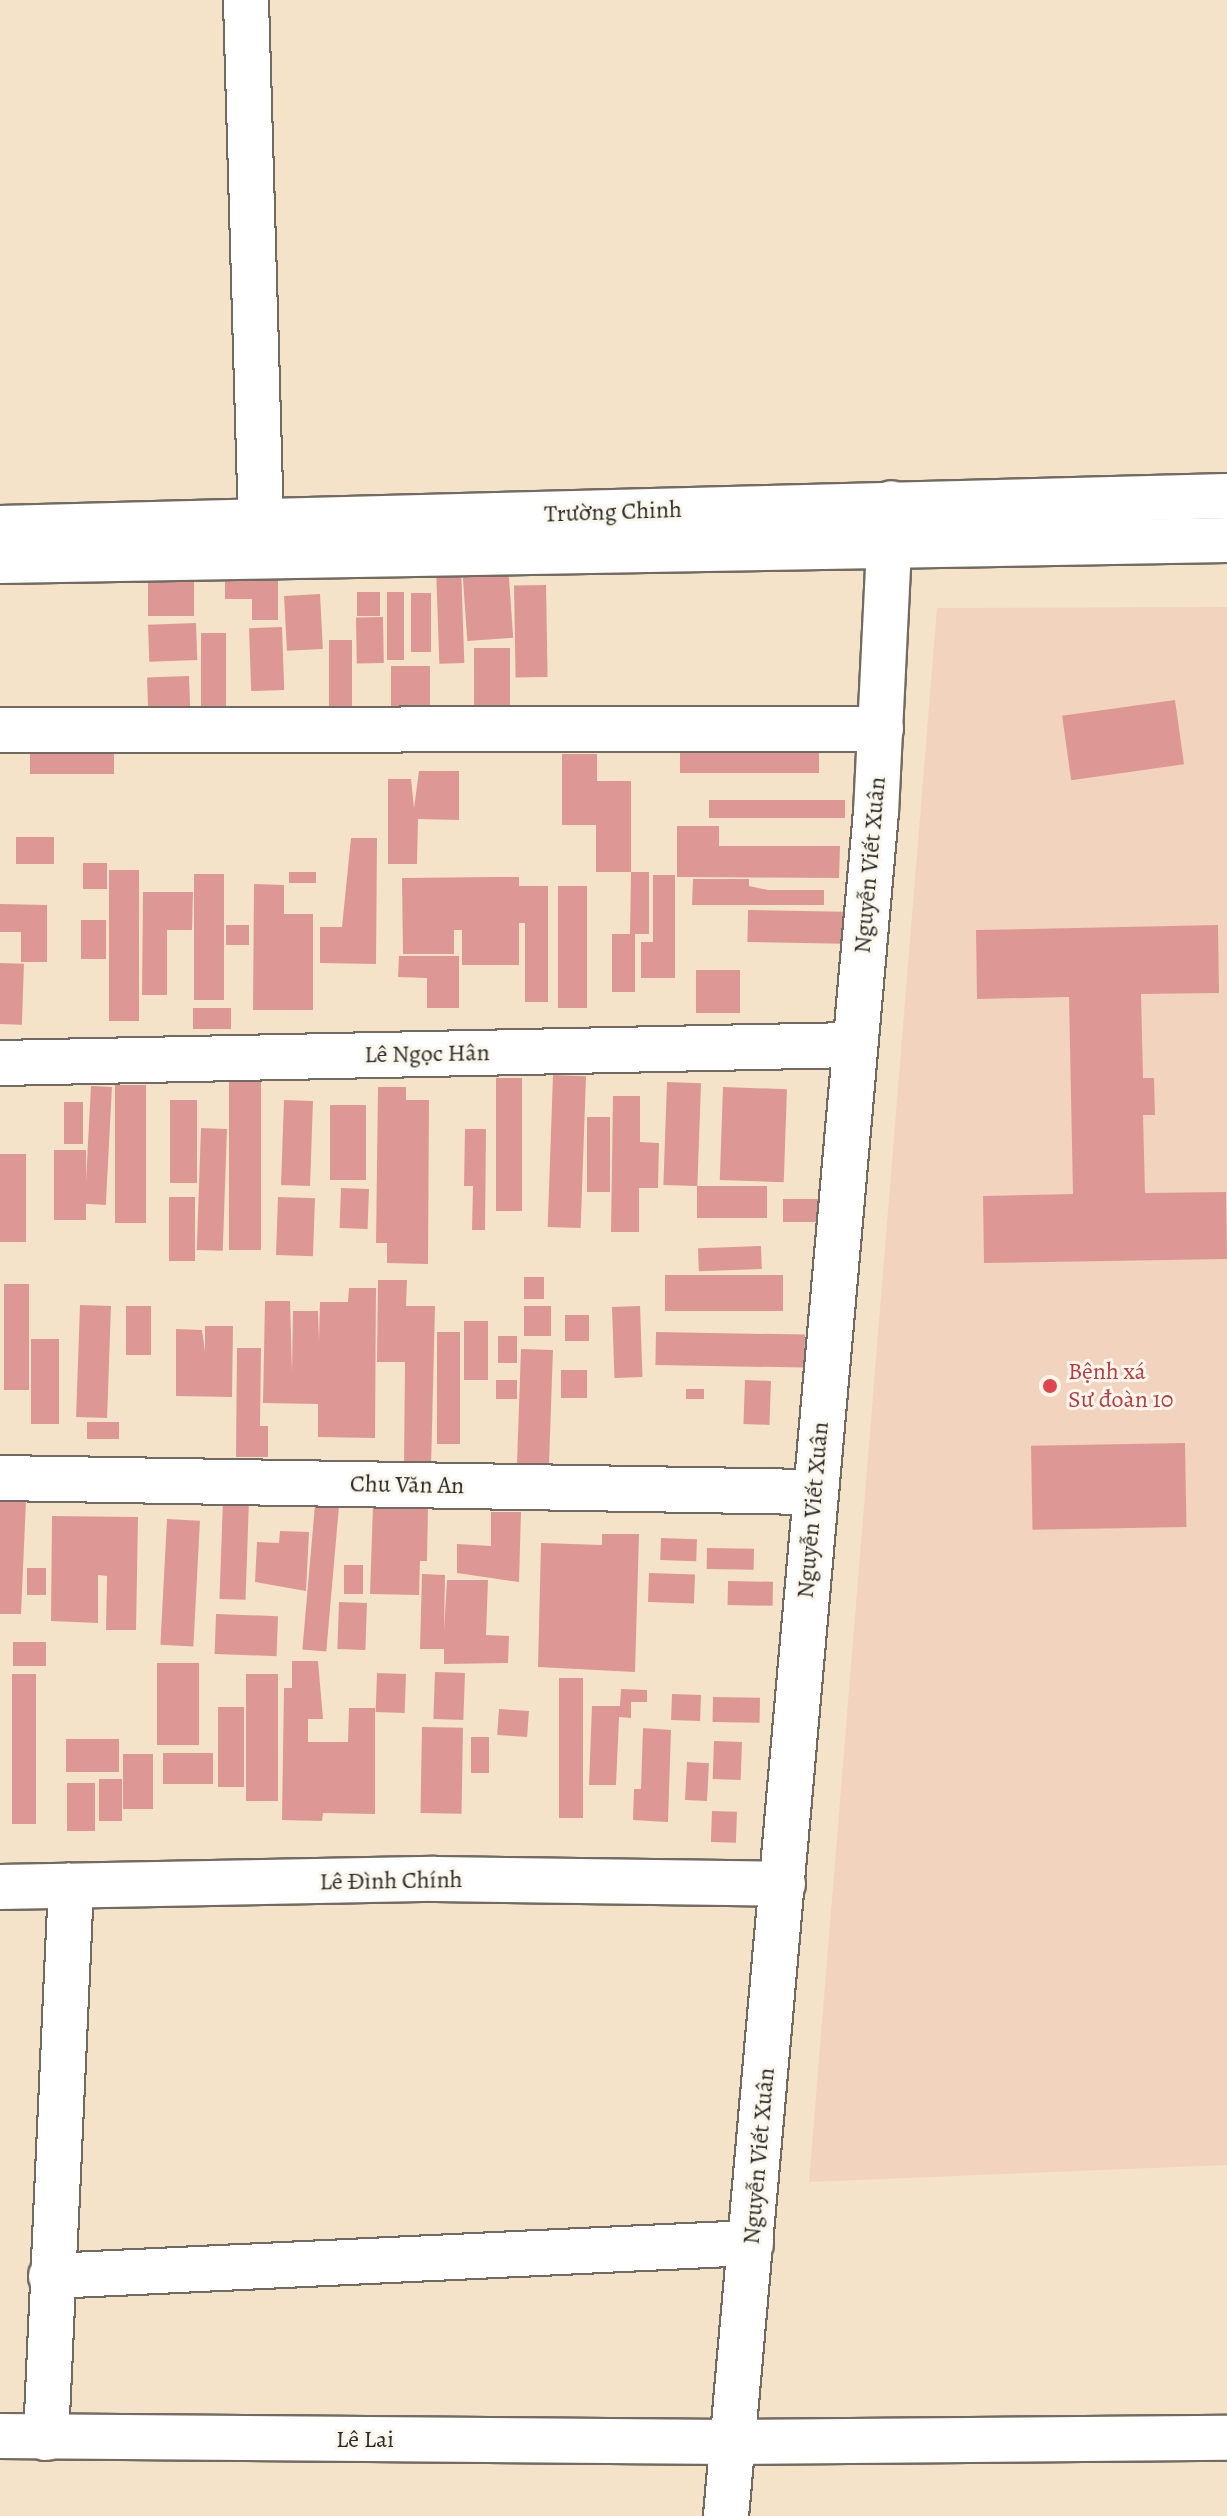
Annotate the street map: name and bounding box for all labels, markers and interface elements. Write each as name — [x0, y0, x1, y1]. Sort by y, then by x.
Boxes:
street label: Trường Chinh — [544, 495, 682, 529]
street label: Nguyễn Viết Xuân — [848, 775, 892, 955]
street label: Lê Ngọc Hân — [364, 1039, 490, 1069]
place label: Bệnh xá Sư đoàn 10 — [1068, 1358, 1174, 1414]
marker: Bệnh xá Sư đoàn 10 — [1039, 1375, 1061, 1397]
street label: Nguyễn Viết Xuân — [791, 1420, 835, 1600]
street label: Chu Văn An — [350, 1470, 464, 1500]
street label: Lê Đình Chính — [319, 1865, 463, 1897]
street label: Nguyễn Viết Xuân — [737, 2066, 781, 2246]
street label: Lê Lai — [336, 2426, 394, 2454]

